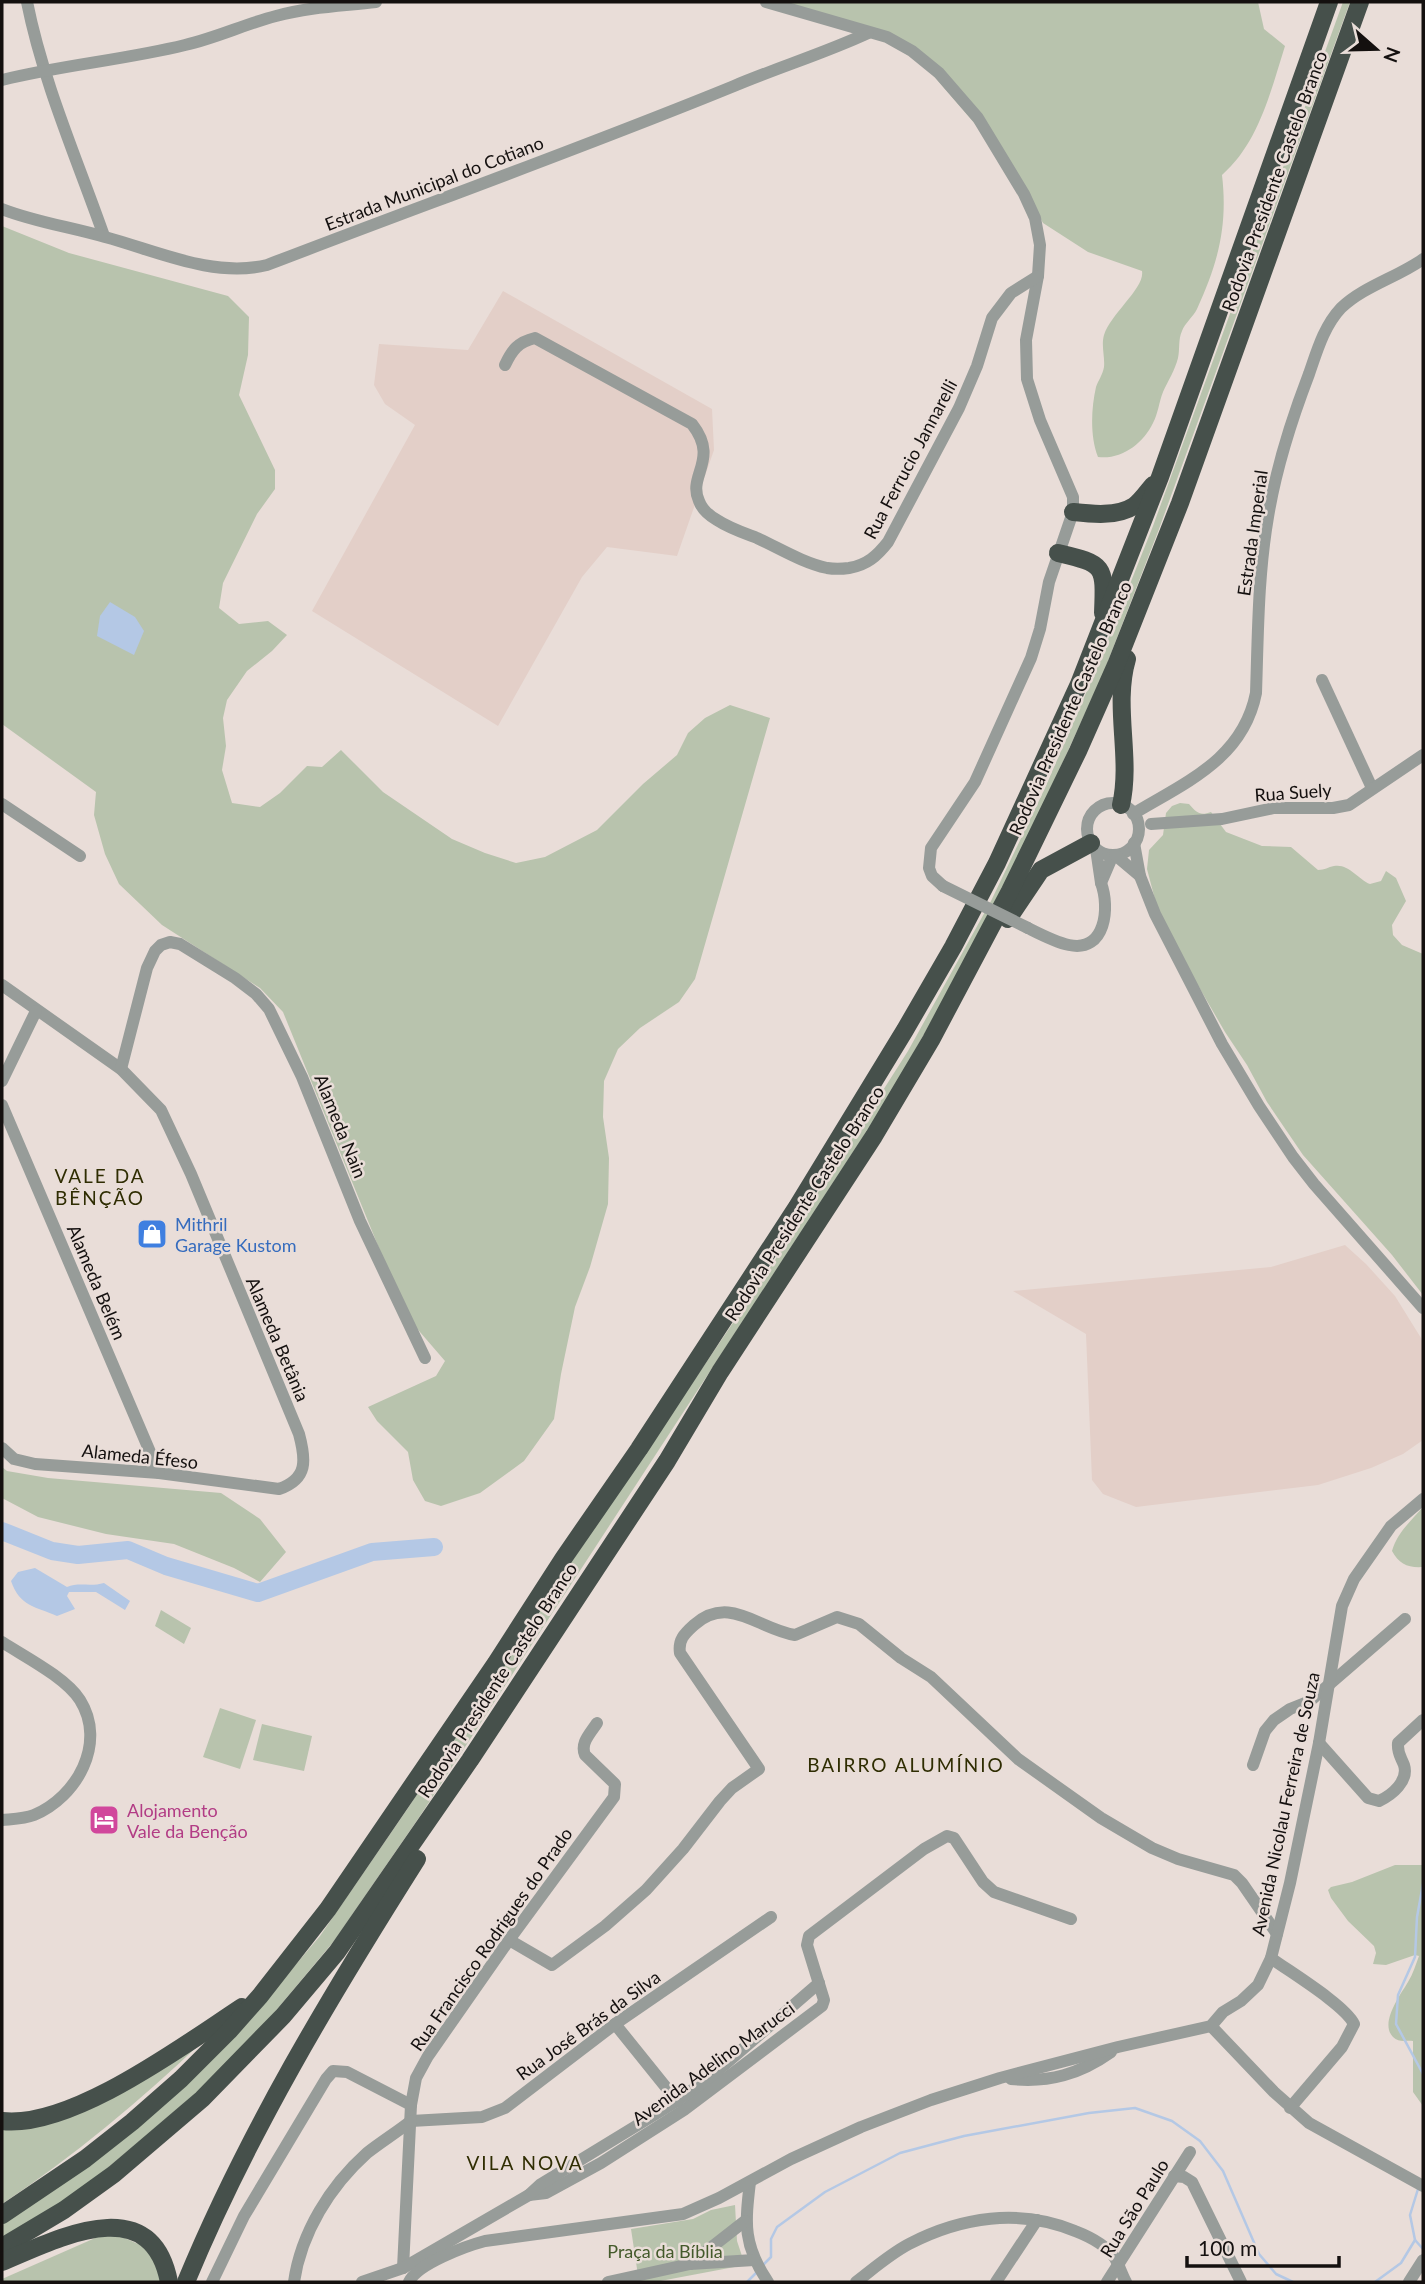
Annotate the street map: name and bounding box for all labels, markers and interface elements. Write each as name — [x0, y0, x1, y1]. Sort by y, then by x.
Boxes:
north arrow — [1341, 14, 1411, 84]
text: N — [1379, 44, 1406, 66]
street label: Rodovia Presidente Castelo Branco — [1217, 48, 1331, 314]
street label: Estrada Municipal do Cotiano — [322, 131, 546, 235]
street label: Rua Ferrucio Jannarelli — [859, 375, 961, 543]
street label: Estrada Imperial — [1232, 469, 1272, 597]
street label: Rodovia Presidente Castelo Branco — [1004, 578, 1136, 838]
street label: Rua Suely — [1254, 778, 1333, 806]
street label: Alameda Nain — [310, 1071, 372, 1181]
street label: Rodovia Presidente Castelo Branco — [720, 1081, 888, 1325]
district label: VALE DA BÊNÇÃO — [54, 1164, 146, 1209]
place label: Mithril Garage Kustom — [175, 1213, 296, 1256]
shop icon: Mithril Garage Kustom — [135, 1217, 169, 1251]
street label: Alameda Belém — [63, 1221, 131, 1343]
street label: Alameda Betânia — [242, 1274, 314, 1404]
street label: Alameda Éfeso — [81, 1439, 199, 1473]
street label: Rodovia Presidente Castelo Branco — [413, 1558, 581, 1802]
street label: Avenida Nicolau Ferreira de Souza — [1246, 1670, 1324, 1938]
district label: BAIRRO ALUMÍNIO — [807, 1753, 1005, 1776]
place label: Alojamento Vale da Benção — [127, 1799, 248, 1842]
hotel icon: Alojamento Vale da Benção — [87, 1803, 121, 1837]
street label: Rua Francisco Rodrigues do Prado — [405, 1823, 577, 2055]
street label: Rua José Brás da Silva — [512, 1965, 664, 2085]
street label: Avenida Adelino Marucci — [627, 1997, 799, 2129]
district label: VILA NOVA — [466, 2151, 584, 2174]
street label: Rua São Paulo — [1095, 2155, 1173, 2261]
scale bar — [1187, 2224, 1339, 2268]
text: 100 m — [1198, 2235, 1257, 2260]
park label: Praça da Bíblia — [607, 2240, 723, 2262]

